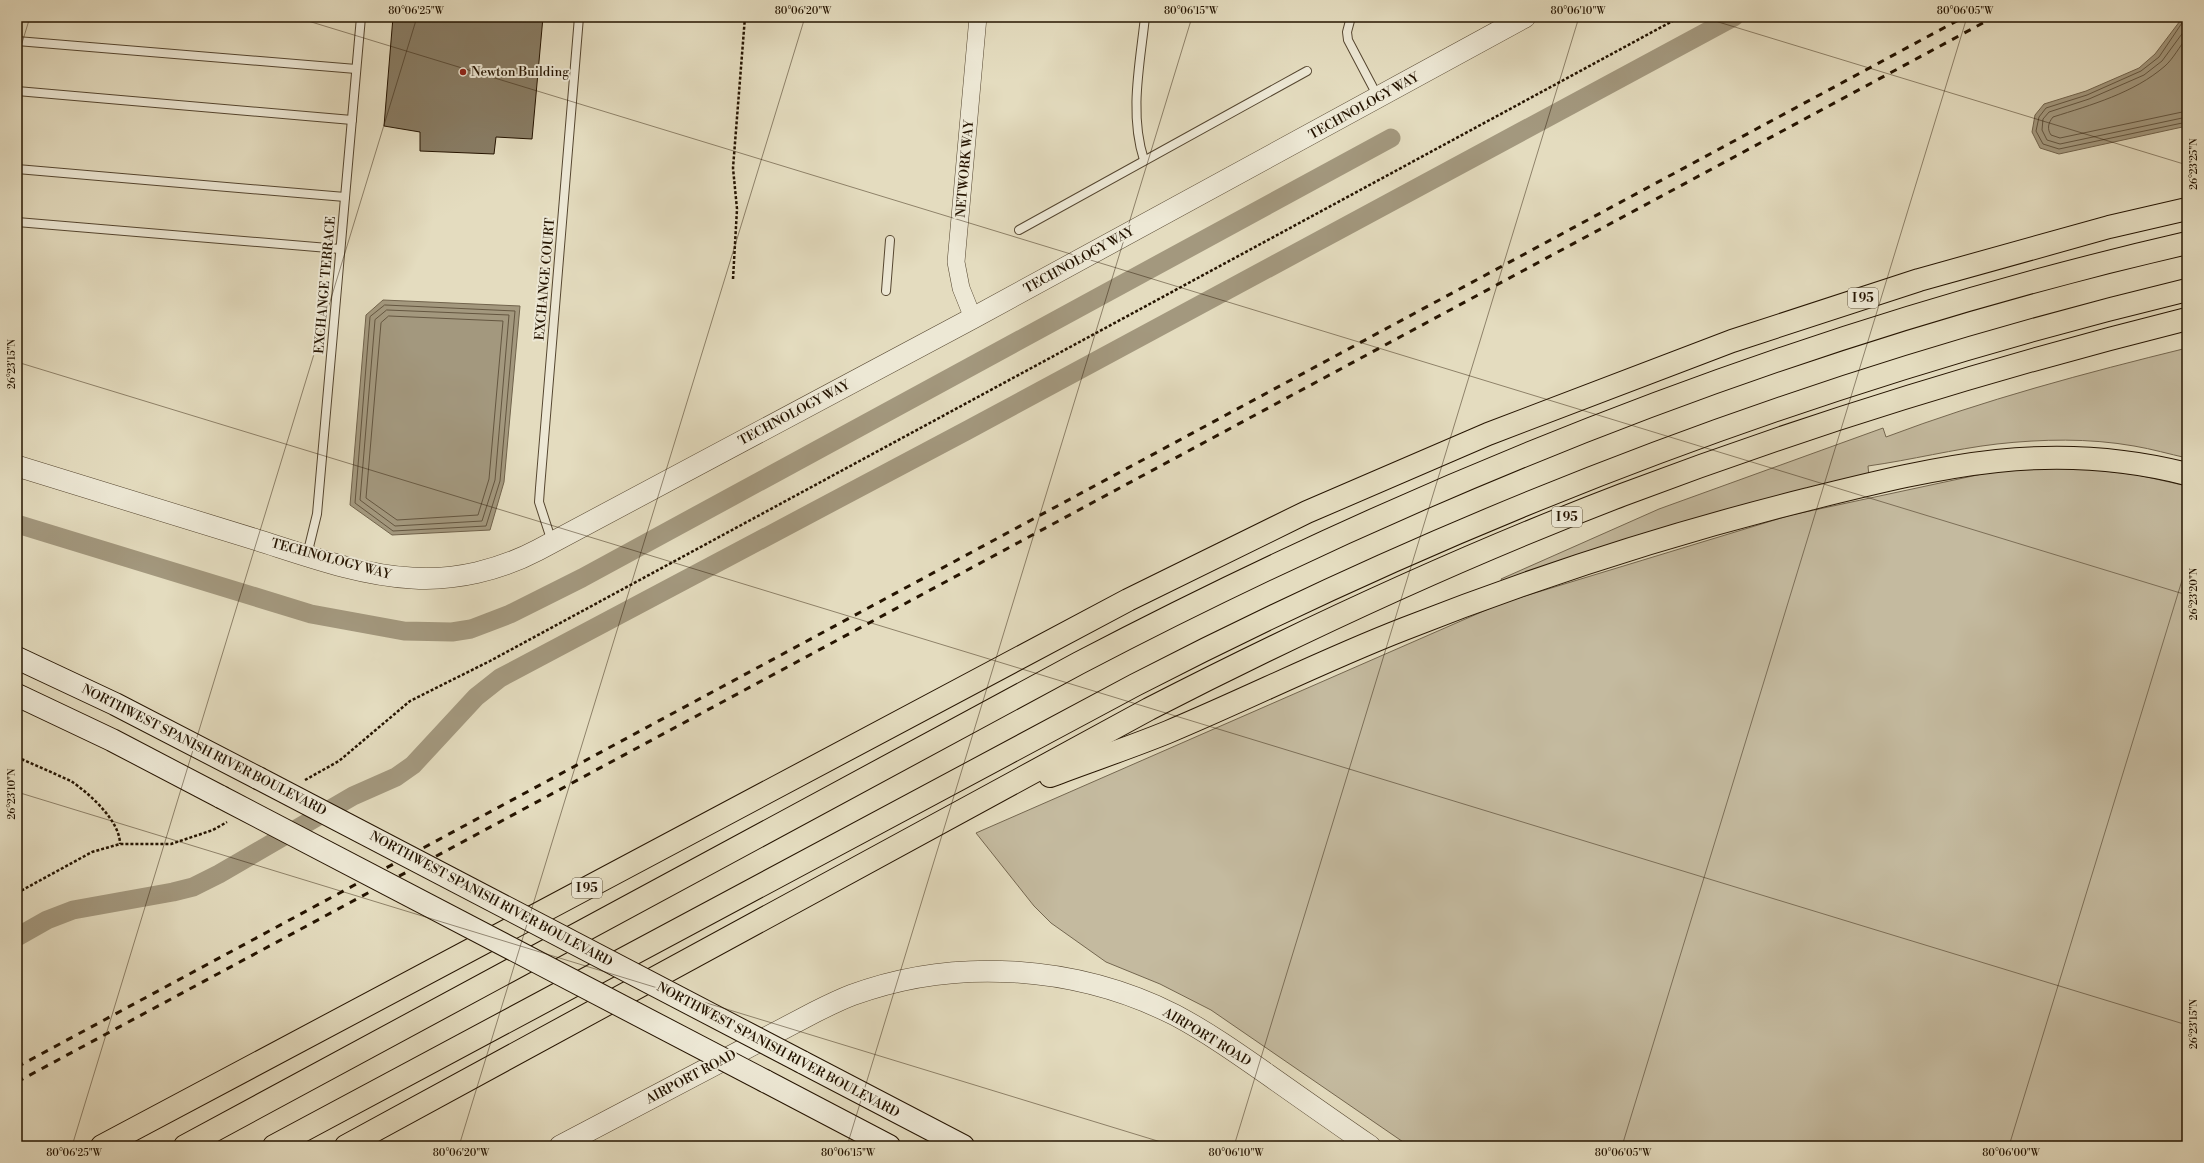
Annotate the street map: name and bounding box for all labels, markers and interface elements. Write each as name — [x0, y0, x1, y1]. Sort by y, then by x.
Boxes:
text: 80°06'25"W — [388, 5, 445, 17]
text: 80°06'20"W — [775, 5, 832, 17]
text: 80°06'15"W — [1164, 5, 1219, 17]
text: 80°06'10"W — [1551, 5, 1606, 17]
text: 80°06'05"W — [1937, 5, 1994, 17]
place label: Newton Building — [471, 64, 569, 80]
marker: Newton Building — [458, 67, 468, 77]
street label: TECHNOLOGY WAY — [1306, 68, 1423, 143]
street label: NETWORK WAY — [953, 118, 977, 218]
text: 26°23'25"N — [2188, 138, 2200, 190]
street label: EXCHANGE TERRACE — [311, 215, 339, 355]
street label: EXCHANGE COURT — [532, 217, 558, 341]
street label: TECHNOLOGY WAY — [1021, 222, 1138, 297]
road number: I 95 — [1848, 288, 1878, 308]
text: 26°23'15"N — [6, 338, 18, 389]
street label: TECHNOLOGY WAY — [736, 376, 854, 449]
road number: I 95 — [1552, 507, 1582, 527]
street label: TECHNOLOGY WAY — [269, 535, 394, 583]
text: 26°23'20"N — [2188, 567, 2200, 620]
street label: NORTHWEST SPANISH RIVER BOULEVARD — [79, 681, 329, 819]
text: 26°23'10"N — [6, 768, 18, 819]
street label: NORTHWEST SPANISH RIVER BOULEVARD — [367, 828, 615, 970]
road number: I 95 — [572, 878, 602, 898]
street label: NORTHWEST SPANISH RIVER BOULEVARD — [654, 979, 902, 1121]
text: 26°23'15"N — [2188, 998, 2200, 1049]
street label: AIRPORT ROAD — [1159, 1004, 1254, 1070]
street label: AIRPORT ROAD — [642, 1046, 739, 1108]
text: 80°06'25"W — [46, 1147, 103, 1159]
text: 80°06'20"W — [433, 1147, 490, 1159]
text: 80°06'15"W — [821, 1147, 876, 1159]
text: 80°06'10"W — [1209, 1147, 1264, 1159]
text: 80°06'05"W — [1595, 1147, 1652, 1159]
text: 80°06'00"W — [1982, 1147, 2041, 1159]

